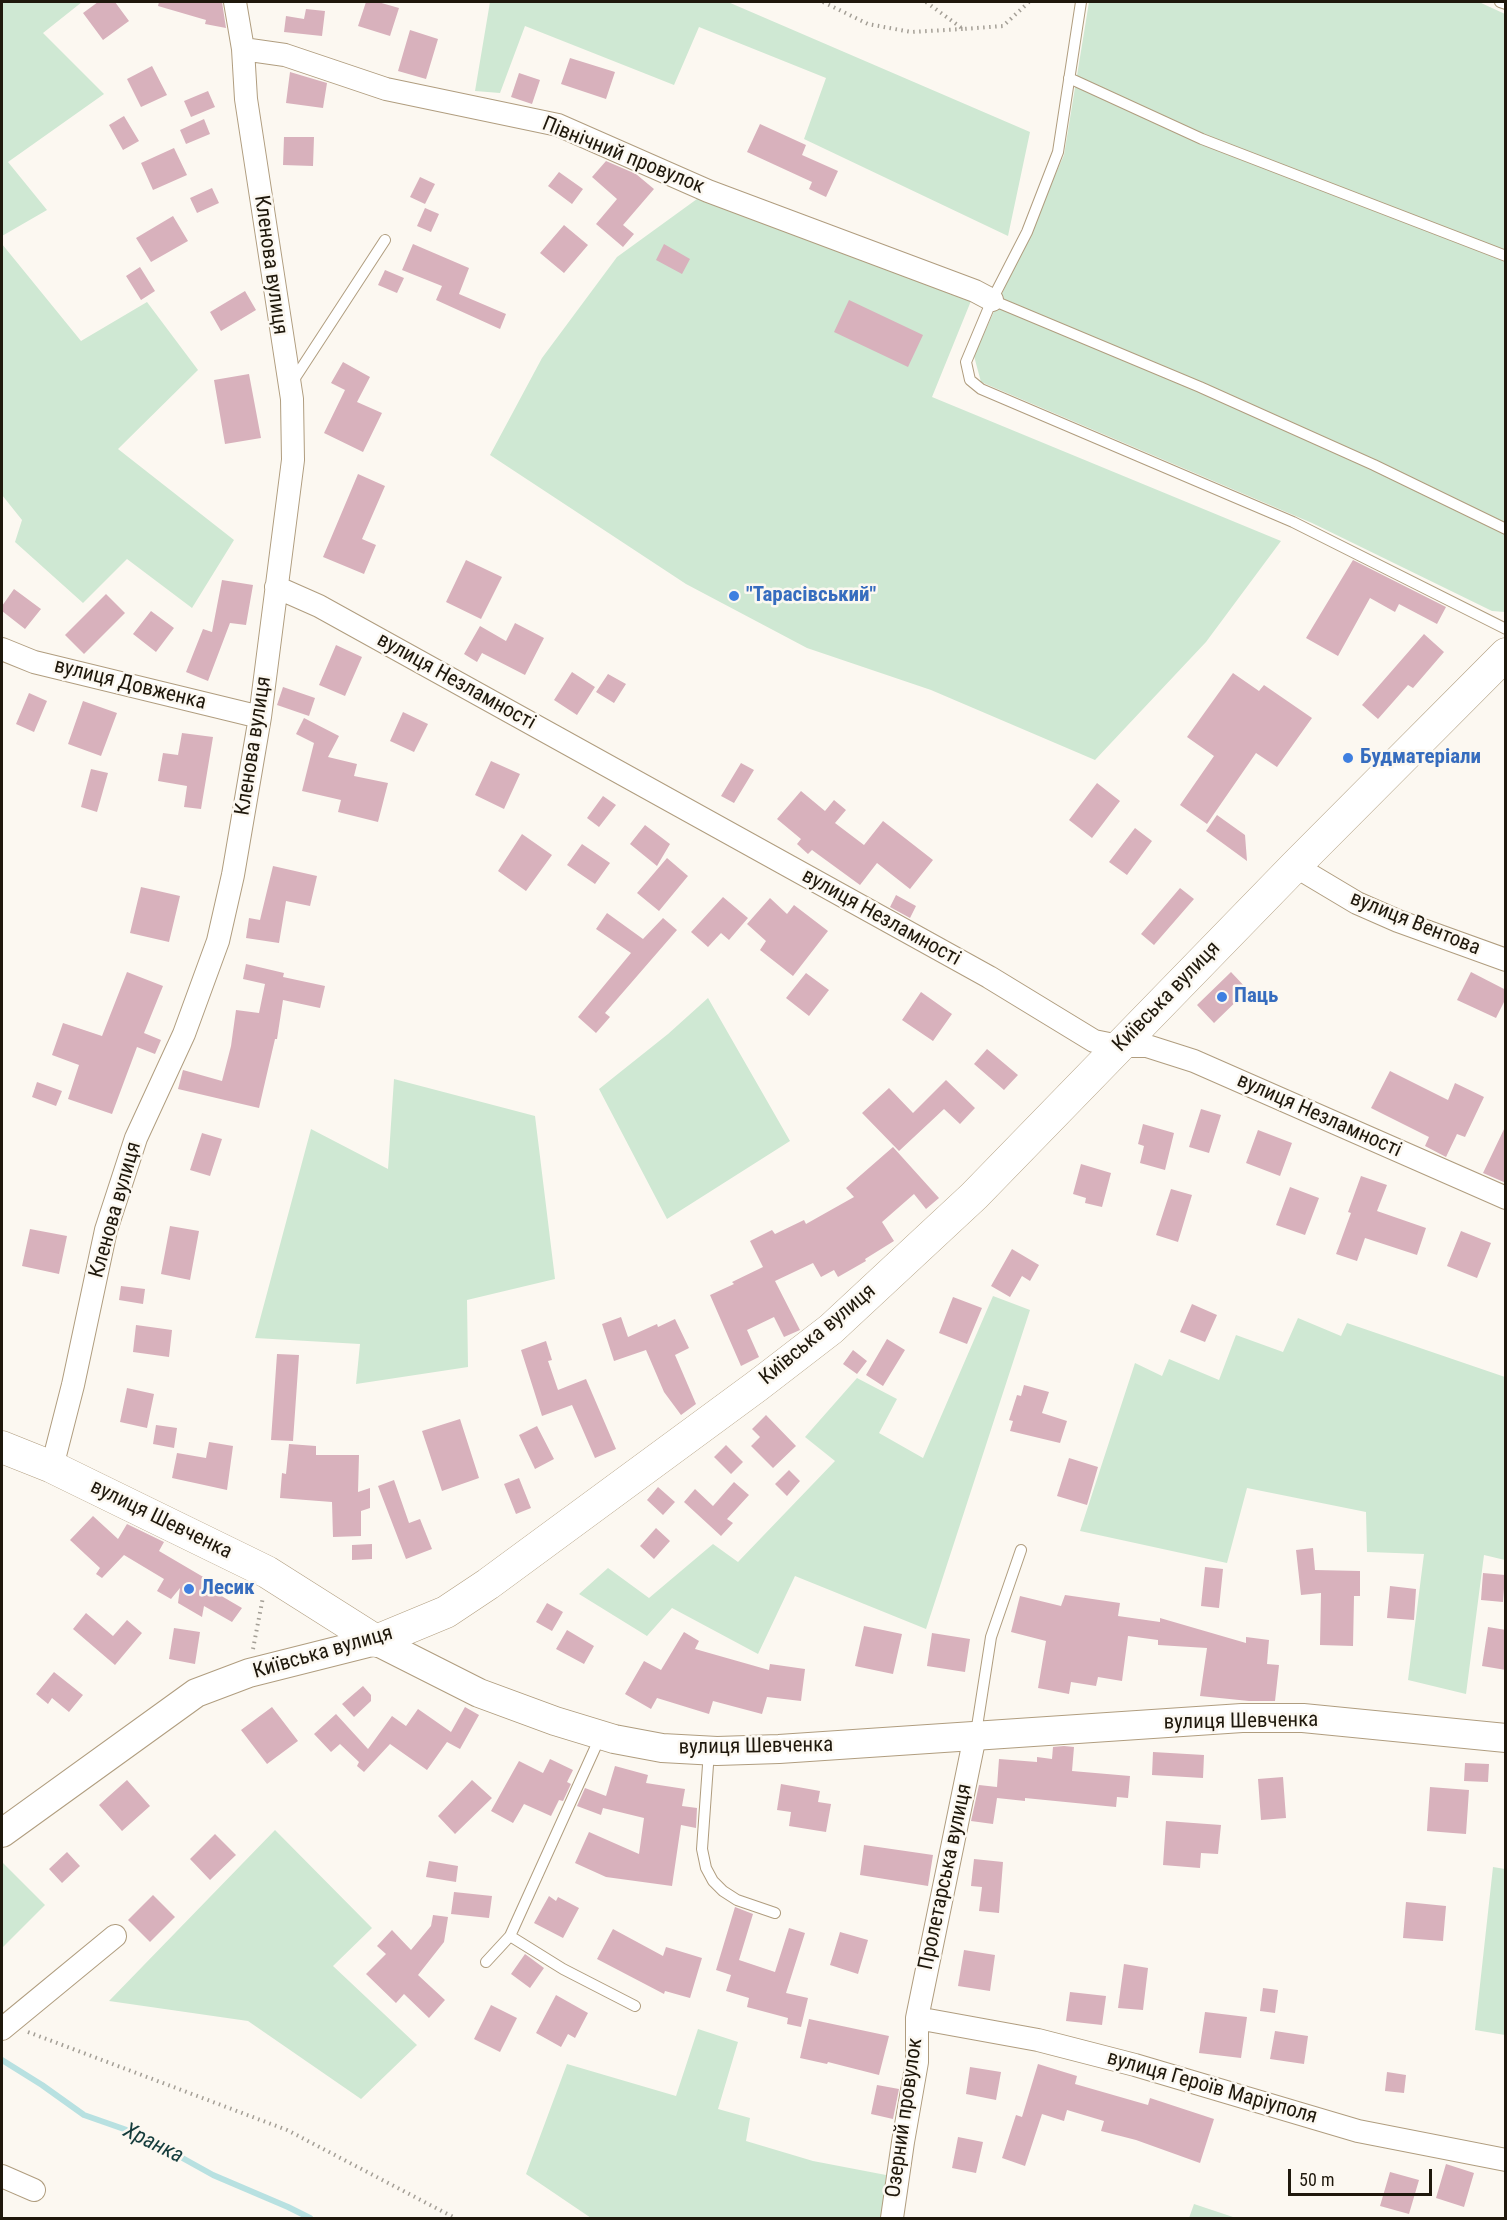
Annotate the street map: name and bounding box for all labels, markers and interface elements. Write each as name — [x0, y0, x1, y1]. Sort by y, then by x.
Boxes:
street label: Північний провулок — [538, 112, 708, 200]
street label: Кленова вулиця — [248, 194, 292, 336]
place label: "Тарасівський" — [746, 583, 876, 609]
marker: "Тарасівський" — [727, 589, 741, 603]
street label: вулиця Незламності — [372, 628, 540, 736]
street label: вулиця Довженка — [51, 654, 209, 716]
street label: Кленова вулиця — [231, 675, 277, 817]
place label: Будматеріали — [1360, 745, 1481, 771]
marker: Будматеріали — [1341, 751, 1355, 765]
street label: вулиця Незламності — [797, 864, 965, 972]
street label: вулиця Вентова — [1346, 886, 1484, 962]
street label: Київська вулиця — [1108, 936, 1226, 1058]
place label: Паць — [1234, 984, 1278, 1010]
marker: Паць — [1215, 990, 1229, 1004]
street label: вулиця Незламності — [1233, 1068, 1405, 1164]
street label: Кленова вулиця — [85, 1139, 147, 1281]
street label: Київська вулиця — [755, 1279, 881, 1391]
street label: вулиця Шевченка — [86, 1475, 236, 1565]
place label: Лесик — [201, 1576, 255, 1602]
marker: Лесик — [182, 1582, 196, 1596]
street label: Київська вулиця — [250, 1621, 396, 1685]
street label: вулиця Шевченка — [1164, 1708, 1318, 1736]
street label: вулиця Шевченка — [679, 1733, 833, 1761]
street label: Пролетарська вулиця — [914, 1782, 978, 1972]
street label: Озерний провулок — [881, 2037, 929, 2199]
street label: вулиця Героїв Маріуполя — [1104, 2046, 1320, 2130]
water label: Хранка — [119, 2118, 187, 2170]
scale bar — [1291, 2157, 1435, 2195]
text: 50 m — [1299, 2169, 1334, 2190]

